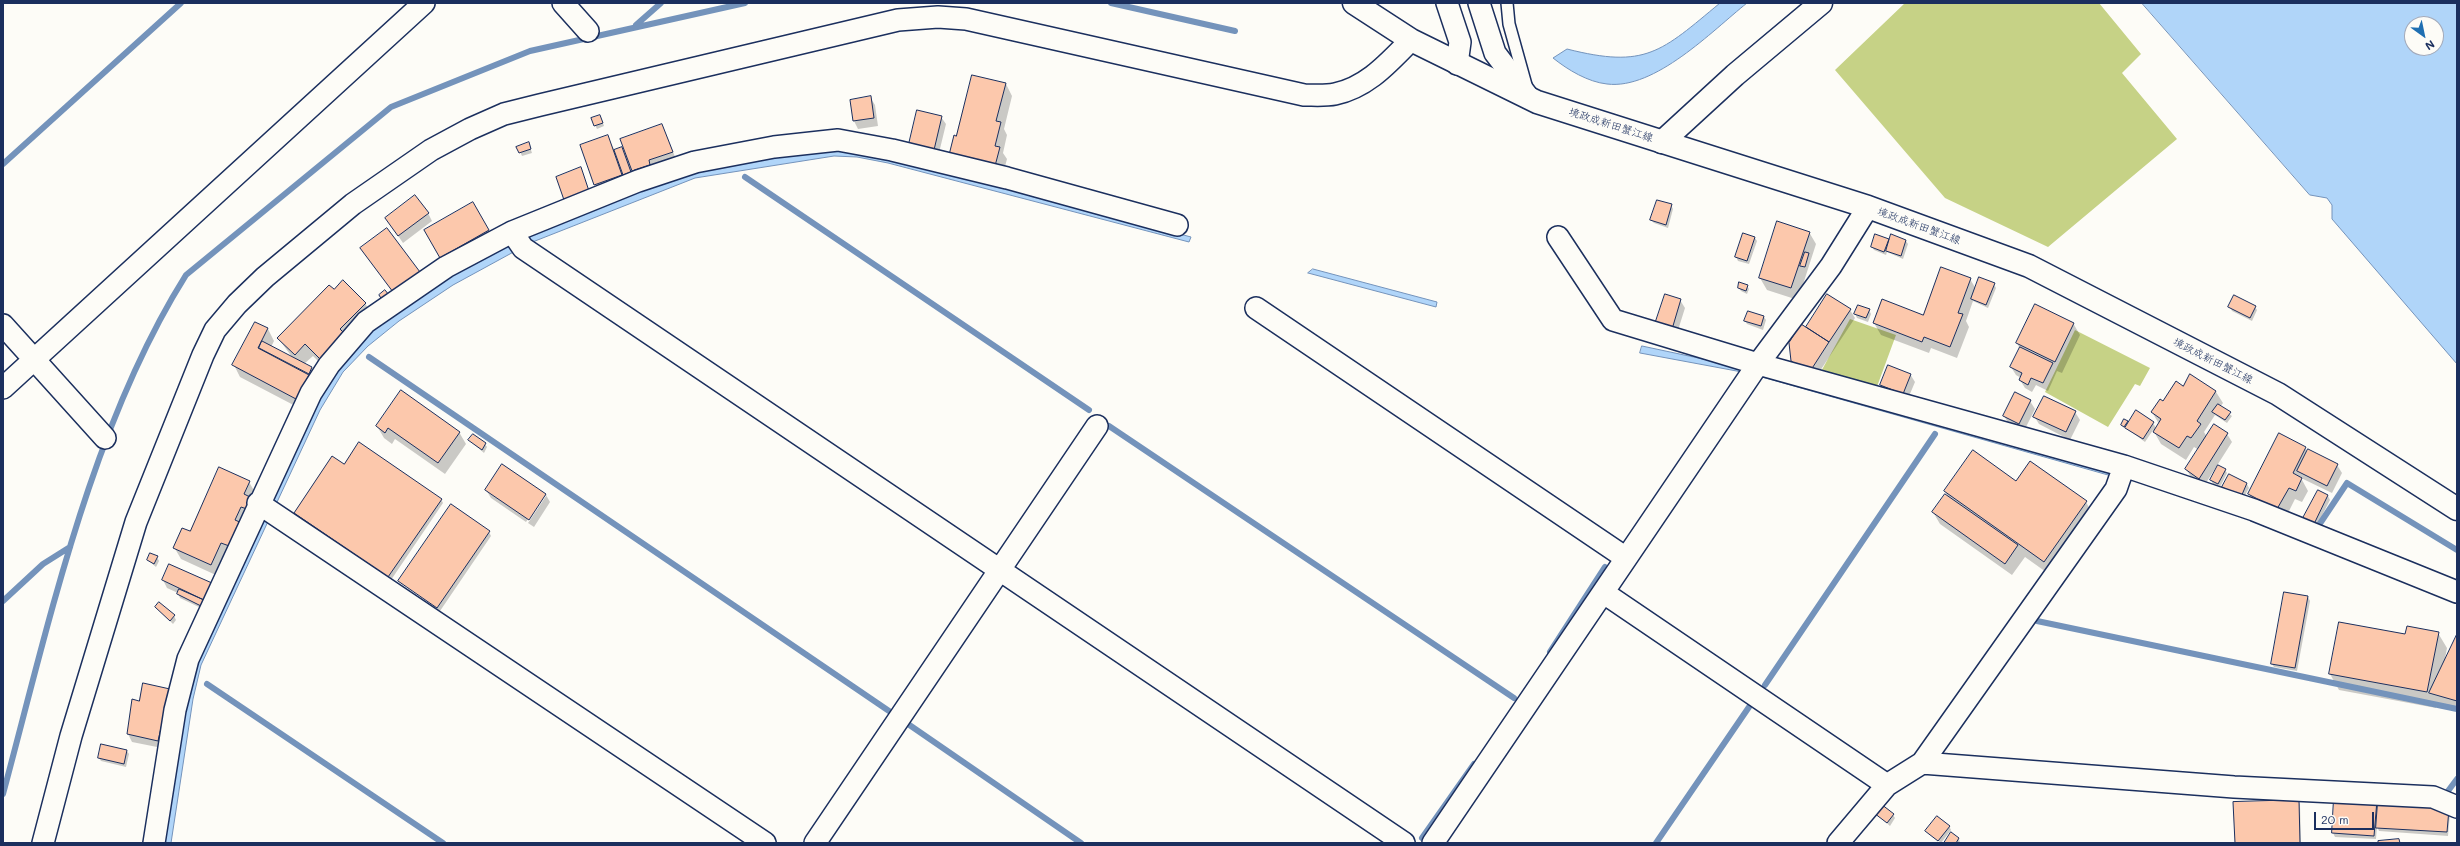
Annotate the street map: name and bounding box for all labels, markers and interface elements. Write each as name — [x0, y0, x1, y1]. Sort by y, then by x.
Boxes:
north arrow — [2404, 16, 2444, 56]
text: N — [2423, 37, 2438, 54]
street label: 境政成新田蟹江線 — [1567, 105, 1655, 145]
street label: 境政成新田蟹江線 — [1875, 205, 1963, 247]
street label: 境政成新田蟹江線 — [2171, 335, 2255, 387]
scale bar — [2316, 804, 2376, 830]
text: 20 m — [2321, 811, 2349, 827]

